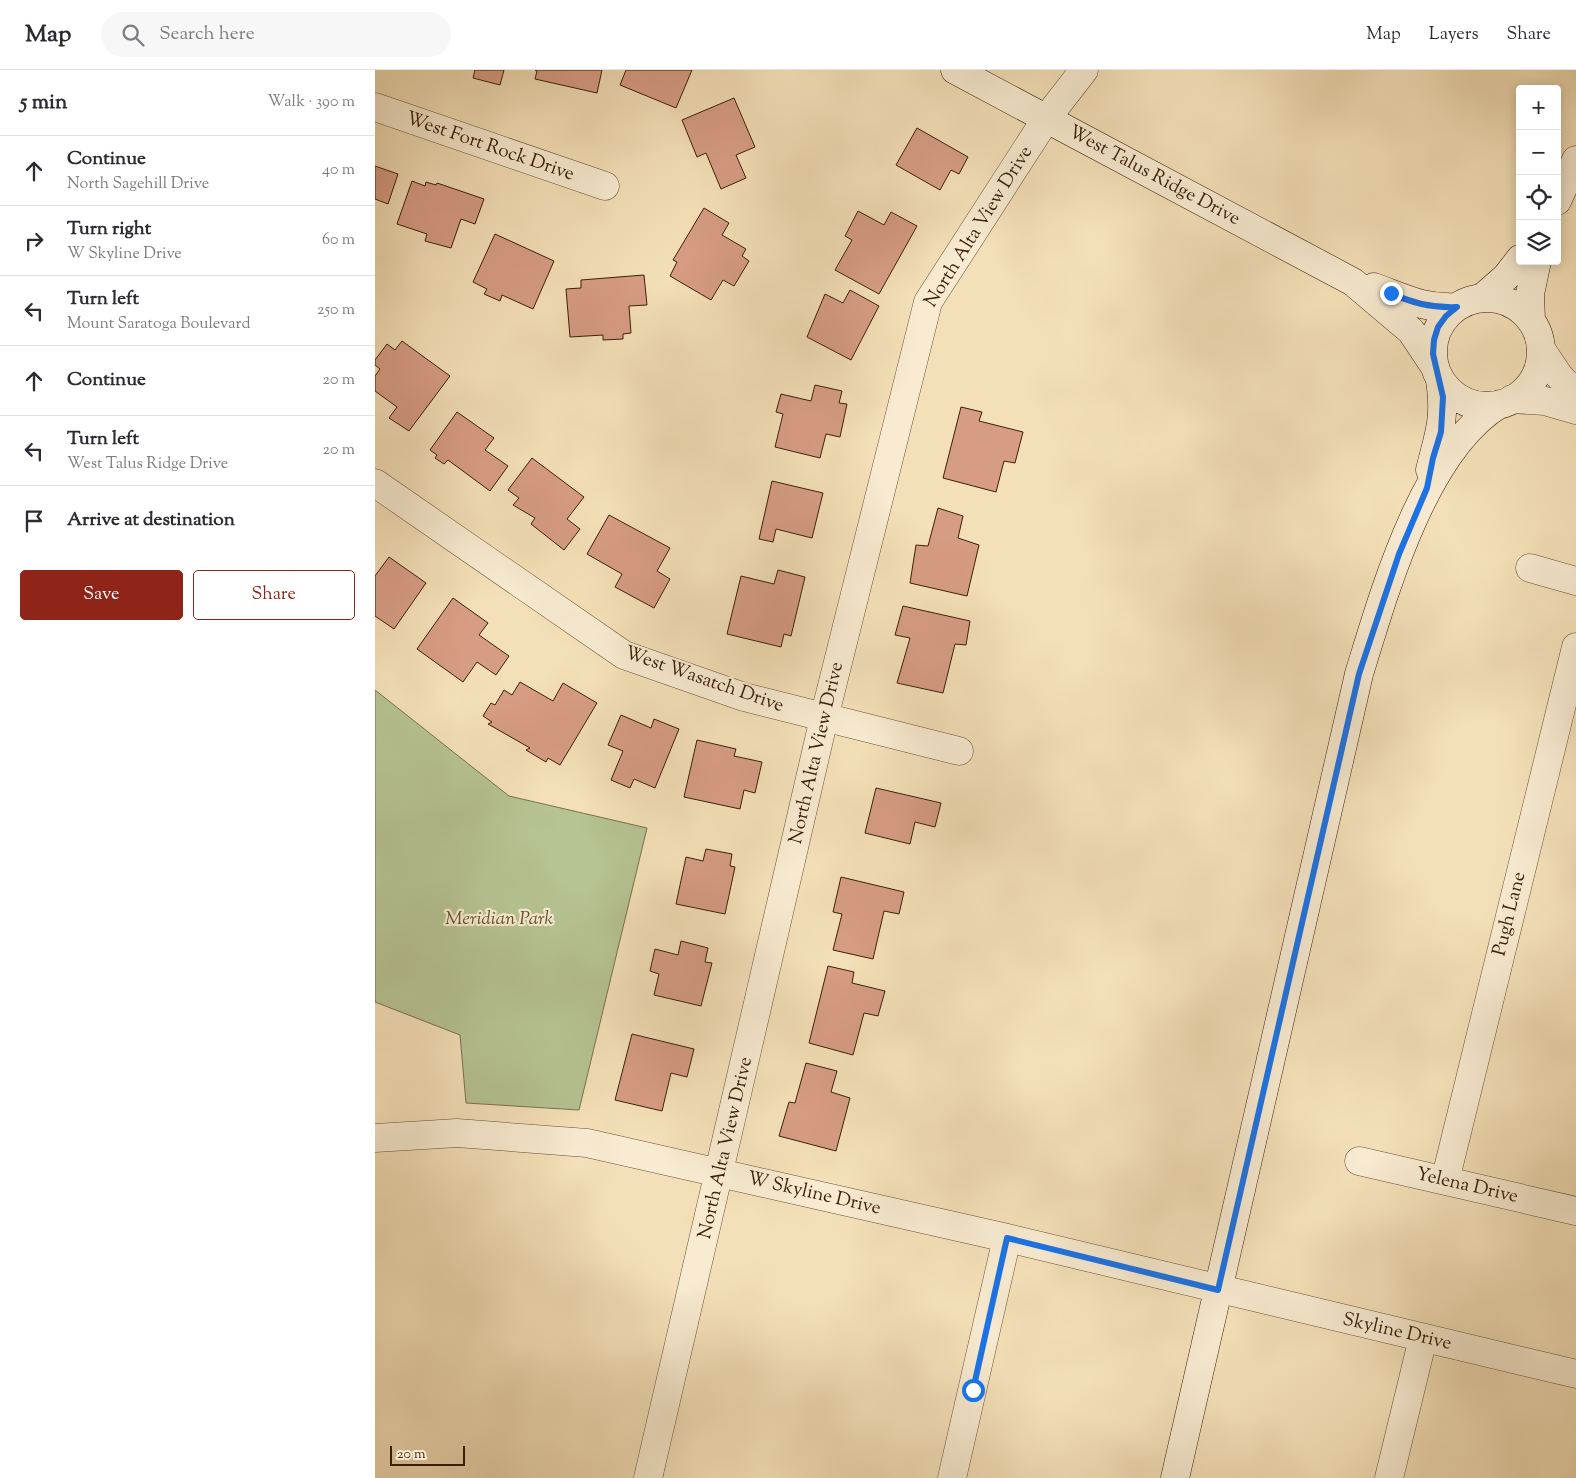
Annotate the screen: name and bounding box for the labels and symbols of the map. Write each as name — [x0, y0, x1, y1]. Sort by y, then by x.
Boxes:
street label: West Fort Rock Drive — [402, 106, 578, 189]
street label: West Talus Ridge Drive — [1063, 119, 1245, 233]
street label: North Alta View Drive — [918, 141, 1040, 313]
route end — [1380, 282, 1403, 305]
street label: West Wasatch Drive — [621, 640, 787, 720]
street label: North Alta View Drive — [783, 659, 851, 847]
street label: Pugh Lane — [1487, 869, 1534, 959]
park label: Meridian Park — [445, 906, 553, 933]
street label: North Alta View Drive — [692, 1054, 760, 1242]
street label: Yelena Drive — [1413, 1161, 1521, 1211]
street label: W Skyline Drive — [745, 1166, 884, 1223]
street label: Skyline Drive — [1340, 1306, 1454, 1358]
route start — [962, 1379, 985, 1402]
scale bar — [390, 1443, 465, 1466]

